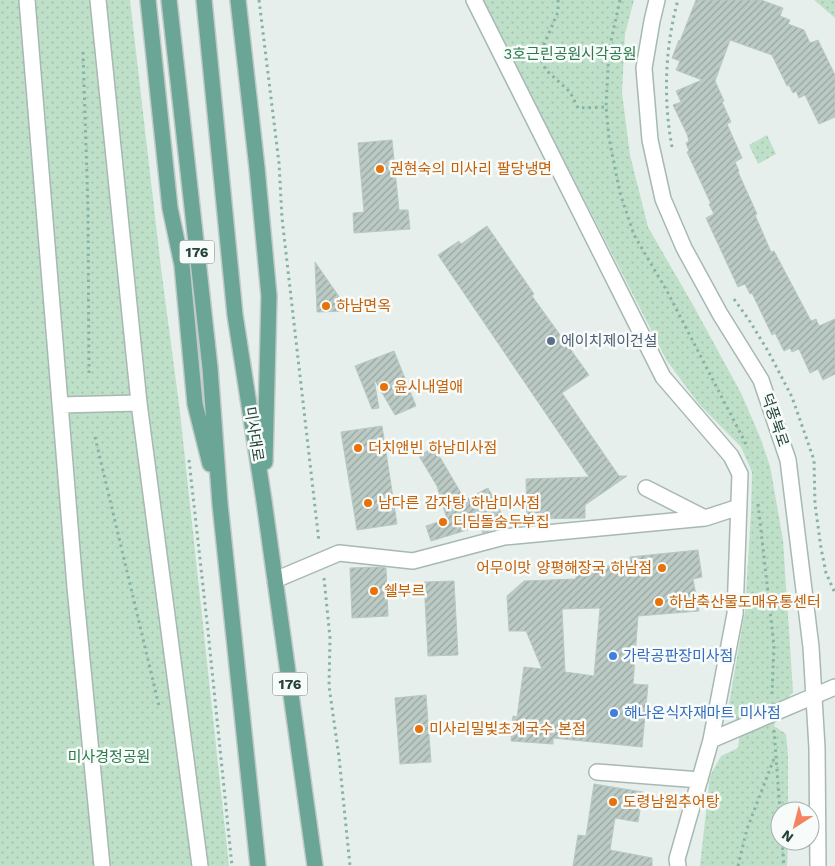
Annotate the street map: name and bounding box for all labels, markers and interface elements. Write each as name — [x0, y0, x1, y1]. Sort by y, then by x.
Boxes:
park label: 3호근린공원시각공원 — [504, 45, 636, 63]
place label: 권현숙의 미사리 팔당냉면 — [390, 160, 552, 178]
marker: 권현숙의 미사리 팔당냉면 — [374, 163, 386, 175]
road number: 176 — [180, 240, 214, 264]
place label: 하남면옥 — [336, 297, 391, 315]
marker: 하남면옥 — [320, 300, 332, 312]
place label: 에이치제이건설 — [561, 332, 658, 350]
marker: 에이치제이건설 — [545, 335, 557, 347]
place label: 윤시내열애 — [394, 378, 463, 396]
marker: 윤시내열애 — [378, 381, 390, 393]
street label: 덕풍북로 — [758, 391, 792, 449]
street label: 미사대로 — [241, 405, 267, 463]
place label: 더치앤빈 하남미사점 — [368, 439, 497, 457]
marker: 더치앤빈 하남미사점 — [352, 442, 364, 454]
place label: 남다른 감자탕 하남미사점 — [378, 494, 540, 512]
marker: 남다른 감자탕 하남미사점 — [362, 497, 374, 509]
place label: 디딤돌숨두부집 — [453, 513, 550, 531]
marker: 디딤돌숨두부집 — [437, 516, 449, 528]
place label: 어무이맛 양평해장국 하남점 — [476, 559, 652, 577]
marker: 어무이맛 양평해장국 하남점 — [656, 562, 668, 574]
place label: 쉘부르 — [384, 582, 426, 600]
marker: 쉘부르 — [368, 585, 380, 597]
place label: 하남축산물도매유통센터 — [669, 593, 821, 611]
marker: 하남축산물도매유통센터 — [653, 596, 665, 608]
place label: 가락공판장미사점 — [623, 647, 733, 665]
marker: 가락공판장미사점 — [607, 650, 619, 662]
road number: 176 — [272, 672, 308, 696]
place label: 해나온식자재마트 미사점 — [624, 704, 781, 722]
marker: 해나온식자재마트 미사점 — [608, 707, 620, 719]
place label: 미사리밀빛초계국수 본점 — [429, 720, 586, 738]
marker: 미사리밀빛초계국수 본점 — [413, 723, 425, 735]
park label: 미사경정공원 — [68, 748, 150, 766]
place label: 도령남원추어탕 — [623, 793, 720, 811]
marker: 도령남원추어탕 — [607, 796, 619, 808]
north arrow — [770, 801, 820, 851]
text: N — [778, 827, 796, 846]

